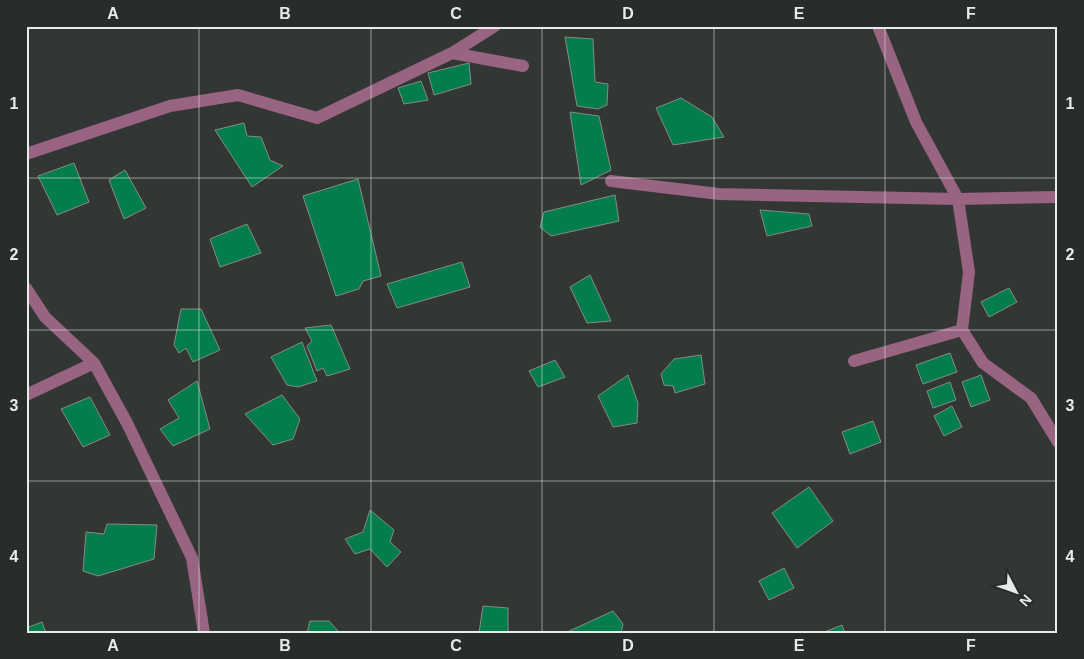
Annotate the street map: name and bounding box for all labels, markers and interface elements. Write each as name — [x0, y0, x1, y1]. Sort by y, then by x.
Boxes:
text: A — [107, 5, 119, 22]
text: B — [279, 5, 291, 22]
text: C — [450, 5, 462, 22]
text: D — [622, 5, 634, 22]
text: E — [794, 5, 805, 22]
text: F — [966, 5, 976, 22]
text: 1 — [10, 95, 19, 112]
text: 1 — [1066, 95, 1075, 112]
text: 2 — [10, 246, 19, 263]
text: 2 — [1066, 246, 1075, 263]
text: 3 — [10, 397, 19, 414]
text: 3 — [1066, 397, 1075, 414]
text: 4 — [10, 548, 19, 565]
text: 4 — [1066, 548, 1075, 565]
north arrow — [992, 566, 1042, 616]
text: N — [1016, 591, 1035, 610]
text: A — [107, 637, 119, 654]
text: B — [279, 637, 291, 654]
text: C — [450, 637, 462, 654]
text: D — [622, 637, 634, 654]
text: E — [794, 637, 805, 654]
text: F — [966, 637, 976, 654]

